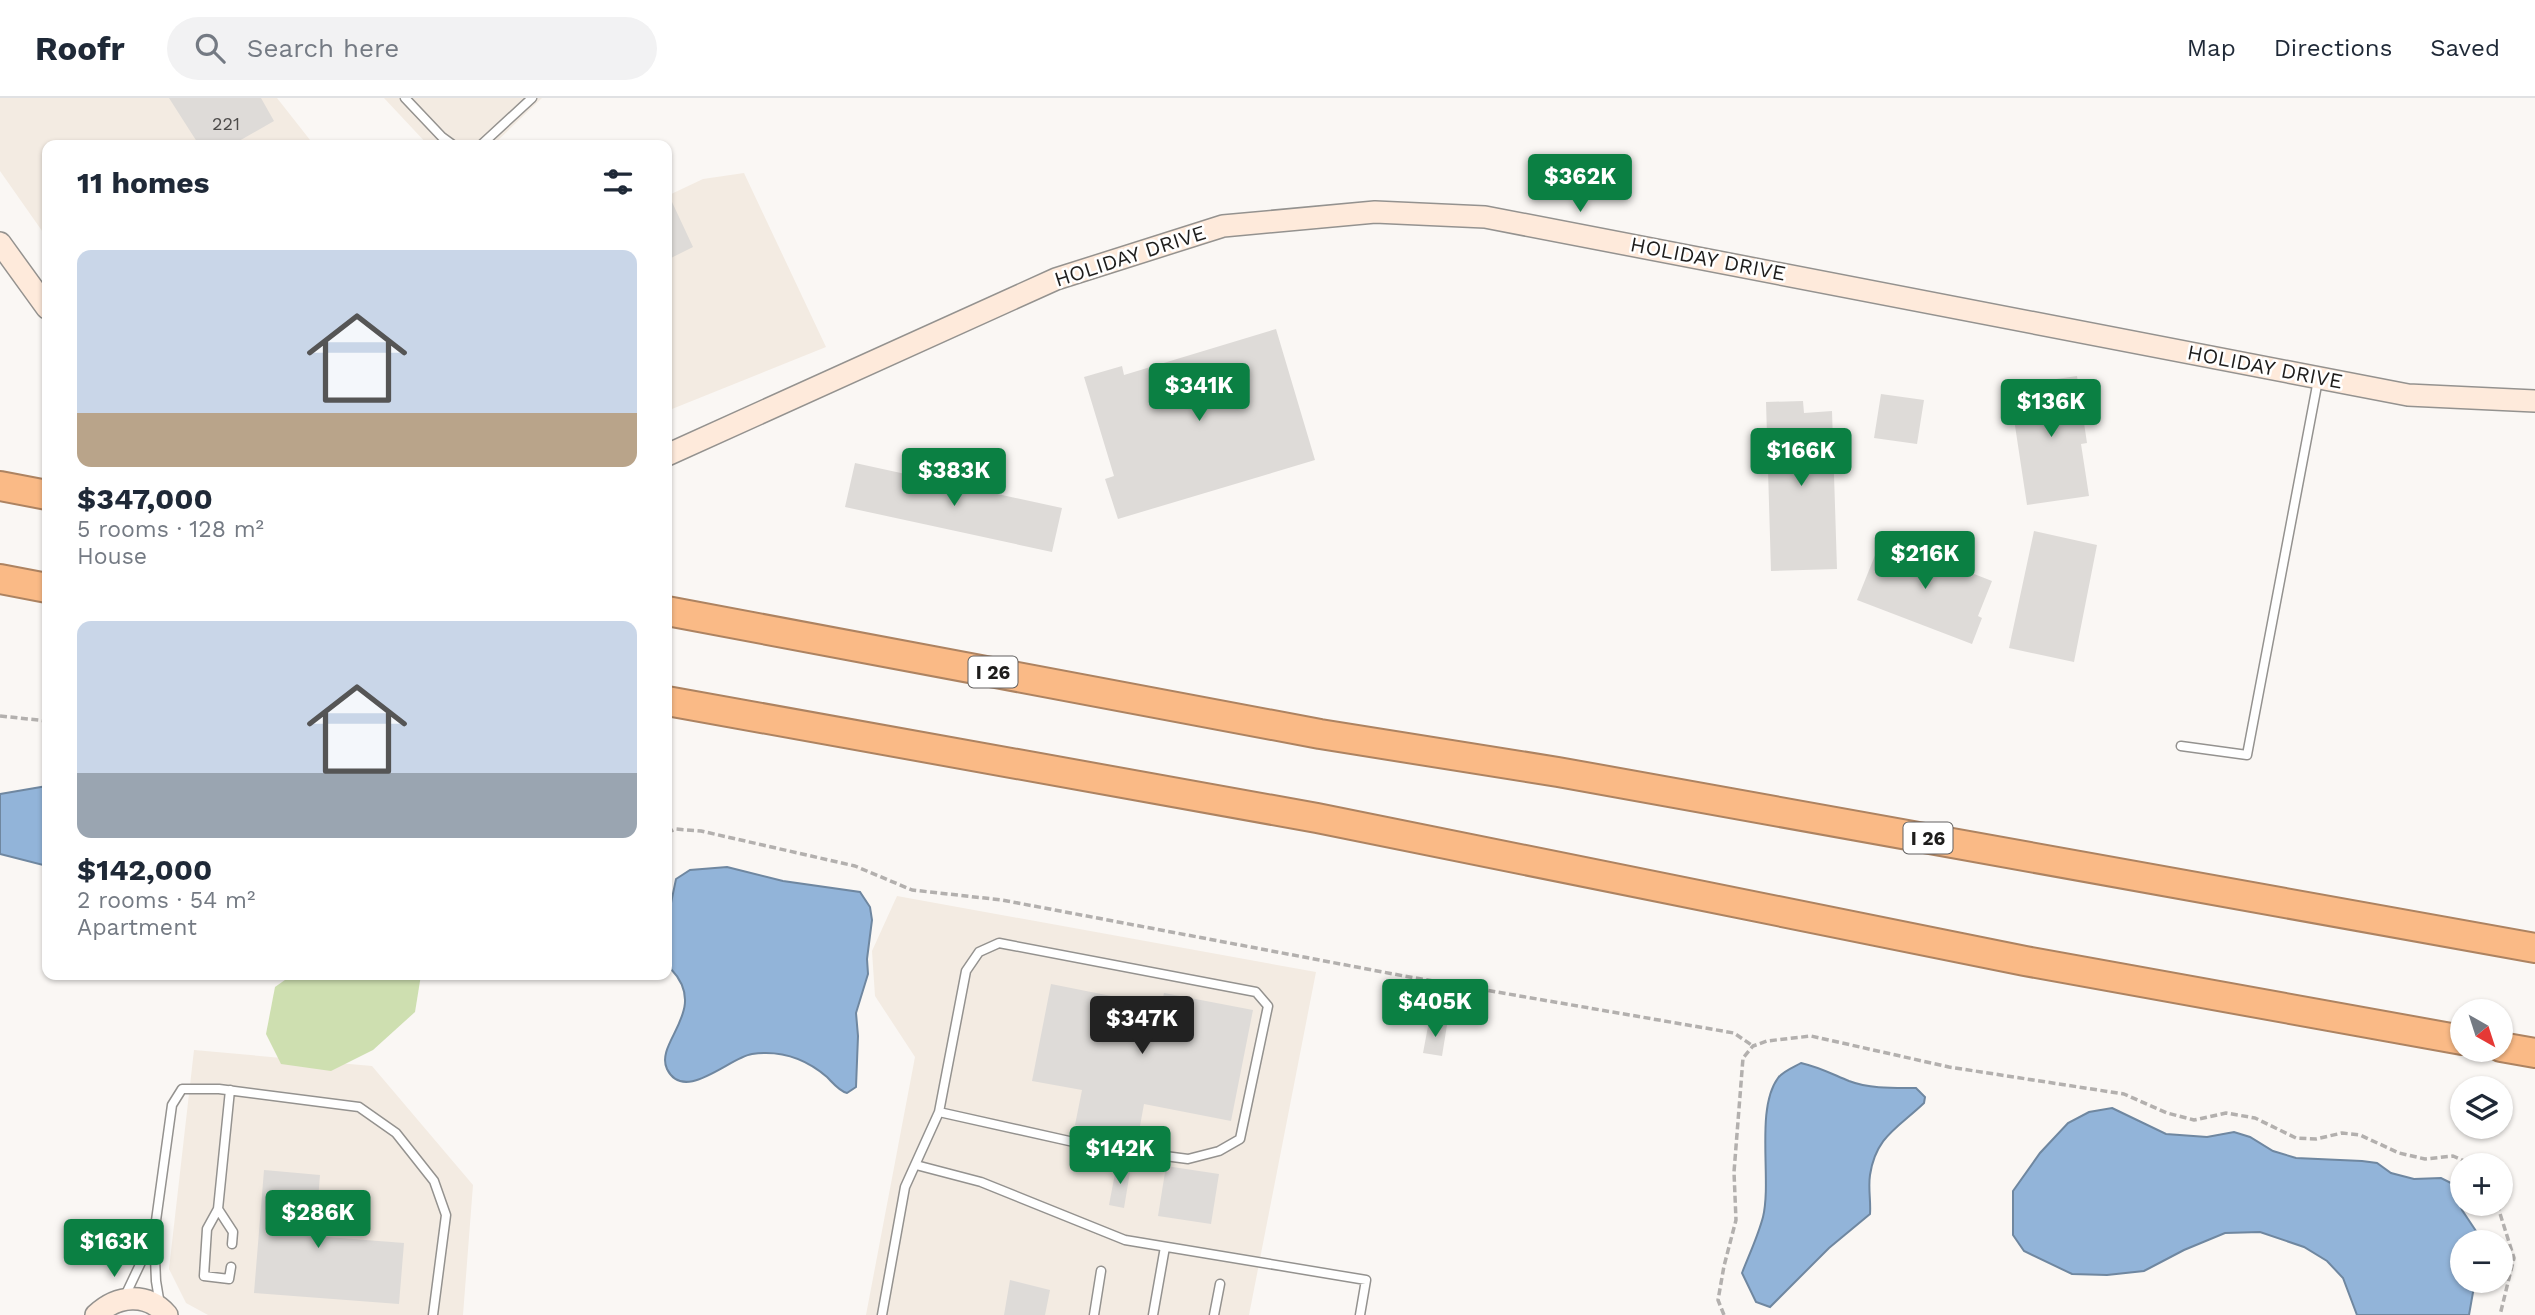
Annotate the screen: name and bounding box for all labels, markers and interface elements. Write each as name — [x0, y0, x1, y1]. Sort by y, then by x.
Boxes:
search box — [167, 17, 657, 80]
text: Roofr — [35, 29, 125, 68]
icon: search — [191, 29, 229, 67]
text: Search here — [247, 33, 399, 63]
text: Map — [2187, 34, 2236, 62]
text: Directions — [2274, 34, 2392, 62]
text: Saved — [2430, 34, 2500, 62]
house number: 221 — [212, 113, 240, 134]
pin: $362K — [1531, 155, 1629, 214]
icon: filters — [599, 163, 637, 201]
text: $362K — [1544, 163, 1616, 190]
text: 11 homes — [77, 165, 210, 200]
street label: HOLIDAY DRIVE — [1051, 219, 1209, 292]
street label: HOLIDAY DRIVE — [1628, 231, 1788, 286]
icon: home — [294, 295, 420, 421]
street label: HOLIDAY DRIVE — [2185, 339, 2345, 394]
pin: $341K — [1150, 364, 1248, 423]
text: $341K — [1165, 372, 1233, 399]
pin: $136K — [2002, 380, 2100, 439]
text: $136K — [2017, 388, 2085, 415]
pin: $166K — [1752, 428, 1850, 488]
text: $166K — [1767, 437, 1835, 464]
pin: $383K — [905, 448, 1003, 508]
text: $383K — [918, 457, 990, 484]
text: $347,000 — [77, 481, 213, 516]
text: 5 rooms · 128 m² — [77, 516, 264, 543]
pin: $216K — [1876, 532, 1974, 591]
text: $216K — [1891, 540, 1959, 567]
text: House — [77, 543, 147, 570]
road number: I 26 — [968, 656, 1018, 688]
icon: home — [294, 666, 420, 792]
road number: I 26 — [1904, 822, 1952, 853]
text: $142,000 — [77, 852, 212, 887]
text: 2 rooms · 54 m² — [77, 887, 255, 914]
text: Apartment — [77, 914, 197, 941]
pin: $405K — [1386, 979, 1484, 1039]
text: $405K — [1398, 988, 1472, 1015]
pin: $347K — [1093, 996, 1191, 1056]
north arrow — [2450, 999, 2513, 1062]
map controls — [2450, 999, 2513, 1293]
text: $347K — [1106, 1005, 1178, 1032]
button: layers — [2450, 1076, 2513, 1139]
pin: $142K — [1071, 1126, 1169, 1186]
text: $142K — [1086, 1135, 1154, 1162]
button: + — [2450, 1153, 2513, 1216]
pin: $286K — [269, 1190, 367, 1250]
text: $286K — [282, 1199, 354, 1226]
pin: $163K — [65, 1220, 163, 1279]
text: $163K — [80, 1228, 148, 1255]
button: − — [2450, 1230, 2513, 1293]

